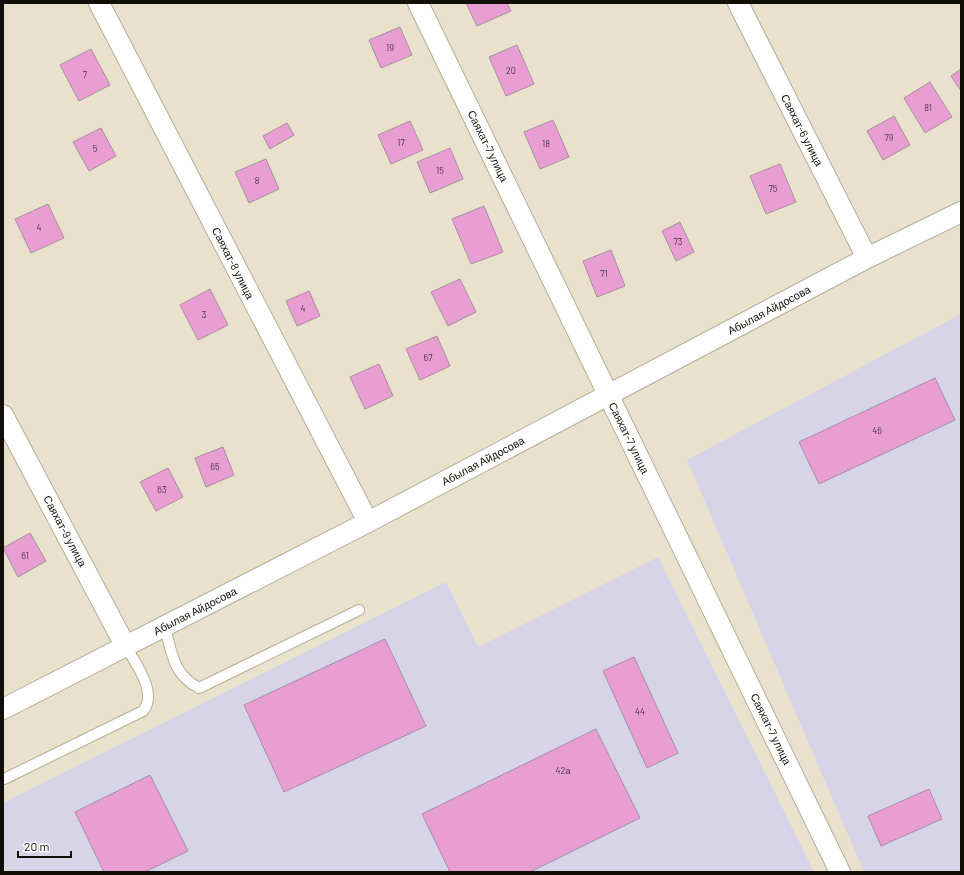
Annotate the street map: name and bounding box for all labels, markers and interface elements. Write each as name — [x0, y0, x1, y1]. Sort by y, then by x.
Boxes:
house number: 19 — [386, 42, 394, 53]
house number: 20 — [506, 65, 516, 76]
house number: 7 — [83, 69, 88, 80]
street label: Саяхат-6 улица — [779, 92, 827, 169]
house number: 81 — [924, 102, 932, 113]
street label: Саяхат-7 улица — [465, 108, 512, 184]
house number: 79 — [885, 132, 894, 143]
house number: 17 — [397, 137, 405, 148]
house number: 18 — [542, 138, 550, 149]
house number: 5 — [93, 143, 98, 154]
house number: 15 — [436, 165, 444, 176]
house number: 8 — [255, 175, 260, 186]
house number: 75 — [769, 183, 778, 194]
house number: 4 — [37, 222, 42, 233]
street label: Саяхат-8 улица — [210, 225, 258, 302]
house number: 73 — [674, 236, 683, 247]
house number: 71 — [600, 268, 608, 279]
street label: Абылая Айдосова — [725, 282, 813, 337]
house number: 4 — [301, 303, 306, 314]
house number: 3 — [202, 309, 207, 320]
house number: 67 — [424, 352, 433, 363]
street label: Саяхат-7 улица — [606, 400, 653, 476]
house number: 46 — [872, 425, 882, 436]
street label: Абылая Айдосова — [439, 433, 527, 488]
house number: 65 — [210, 461, 220, 472]
house number: 63 — [157, 484, 167, 495]
street label: Саяхат-9 улица — [41, 493, 90, 569]
house number: 61 — [21, 550, 29, 561]
street label: Абылая Айдосова — [151, 584, 239, 637]
street label: Саяхат-7 улица — [748, 691, 795, 767]
house number: 44 — [635, 706, 645, 717]
house number: 42а — [556, 765, 570, 776]
scale bar — [18, 833, 71, 859]
text: 20 m — [24, 839, 50, 853]

